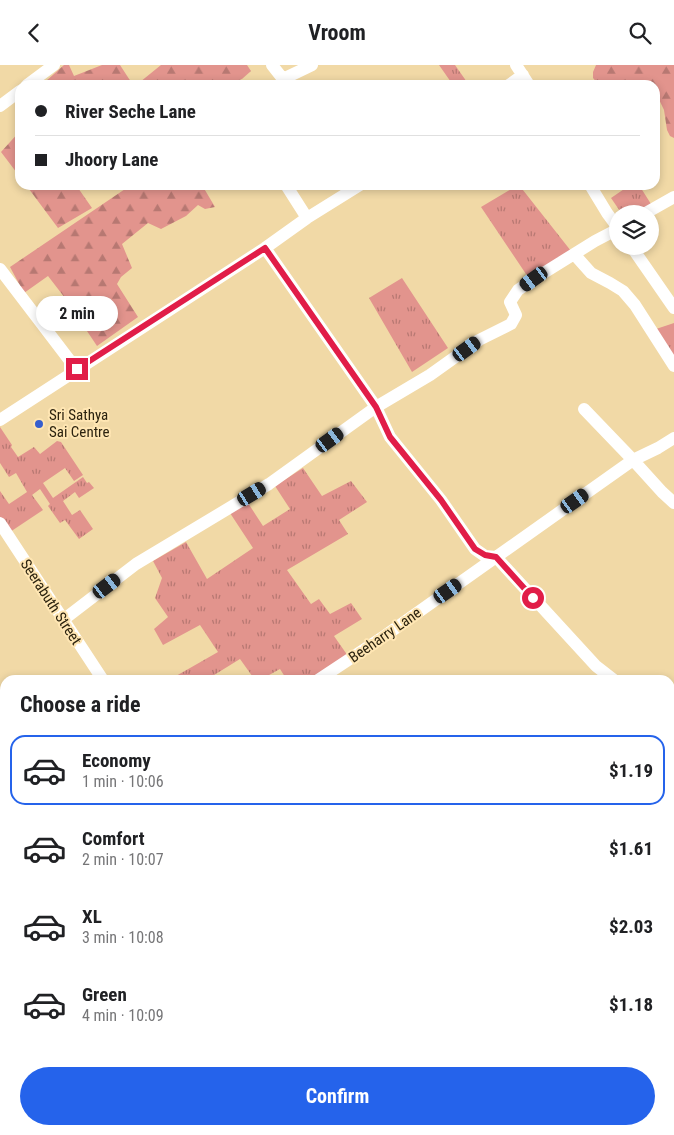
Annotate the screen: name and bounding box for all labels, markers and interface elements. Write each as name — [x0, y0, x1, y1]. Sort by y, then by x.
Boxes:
icon: back — [20, 19, 48, 47]
icon: search — [626, 19, 654, 47]
text: Vroom — [308, 20, 366, 45]
text: River Seche Lane — [65, 100, 196, 123]
text: Jhoory Lane — [65, 148, 158, 171]
map controls — [609, 205, 659, 255]
button: layers — [609, 205, 659, 255]
car — [517, 264, 550, 294]
callout: 2 min — [36, 297, 118, 331]
text: 2 min — [59, 304, 95, 323]
car — [450, 334, 483, 364]
route end — [66, 358, 88, 380]
place label: Sri Sathya Sai Centre — [49, 406, 110, 441]
marker: Sri Sathya Sai Centre — [33, 418, 45, 430]
car — [313, 425, 346, 455]
car — [235, 480, 268, 508]
car — [558, 486, 591, 516]
street label: Seerabuth Street — [17, 556, 85, 648]
car — [90, 571, 123, 601]
car — [431, 576, 464, 606]
route start — [522, 587, 544, 609]
street label: Beeharry Lane — [345, 603, 425, 667]
text: Choose a ride — [20, 692, 141, 717]
icon: car — [22, 748, 67, 793]
text: Economy — [82, 749, 151, 772]
text: $1.19 — [609, 759, 653, 782]
text: 1 min · 10:06 — [82, 772, 164, 791]
icon: car — [22, 826, 67, 871]
text: Comfort — [82, 827, 145, 850]
text: $1.61 — [609, 837, 653, 860]
text: 2 min · 10:07 — [82, 850, 164, 869]
icon: car — [22, 904, 67, 949]
text: XL — [82, 905, 102, 928]
text: $2.03 — [609, 915, 653, 938]
text: 3 min · 10:08 — [82, 928, 164, 947]
icon: car — [22, 982, 67, 1027]
text: Green — [82, 983, 127, 1006]
text: $1.18 — [609, 993, 653, 1016]
text: 4 min · 10:09 — [82, 1006, 164, 1025]
button: Confirm — [20, 1067, 655, 1125]

